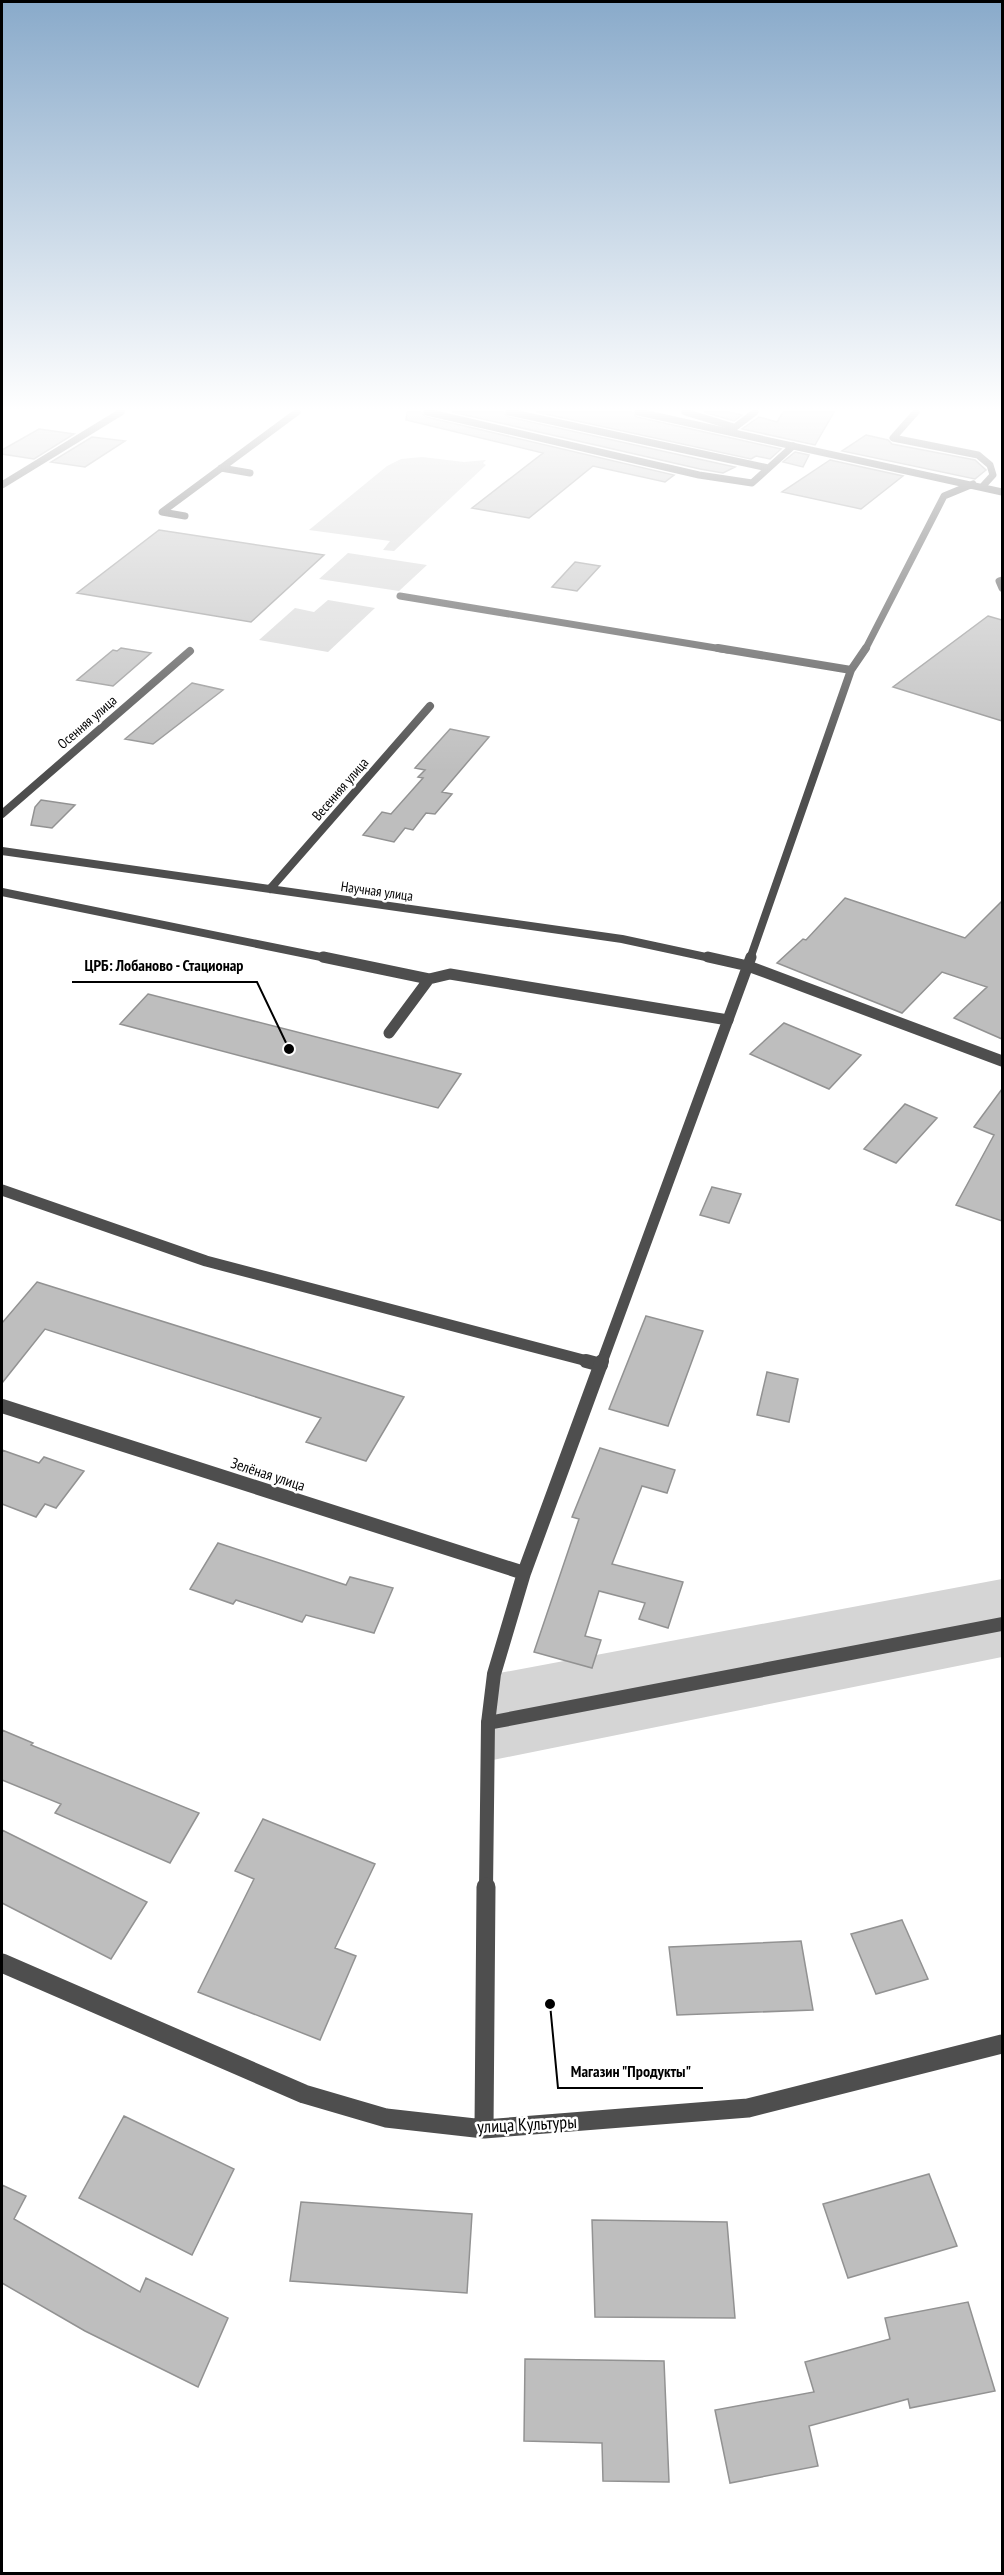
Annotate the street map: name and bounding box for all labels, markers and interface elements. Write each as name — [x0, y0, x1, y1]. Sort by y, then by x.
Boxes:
street label: Осенняя улица — [54, 691, 120, 753]
street label: Весенняя улица — [308, 754, 372, 824]
street label: Научная улица — [340, 877, 414, 905]
callout: ЦРБ: Лобаново - Стационар — [72, 948, 257, 982]
text: ЦРБ: Лобаново - Стационар — [84, 955, 244, 975]
street label: Зелёная улица — [228, 1453, 308, 1495]
callout: Магазин "Продукты" — [558, 2054, 703, 2088]
text: Магазин "Продукты" — [571, 2061, 691, 2081]
street label: улица Культуры — [477, 2110, 577, 2138]

